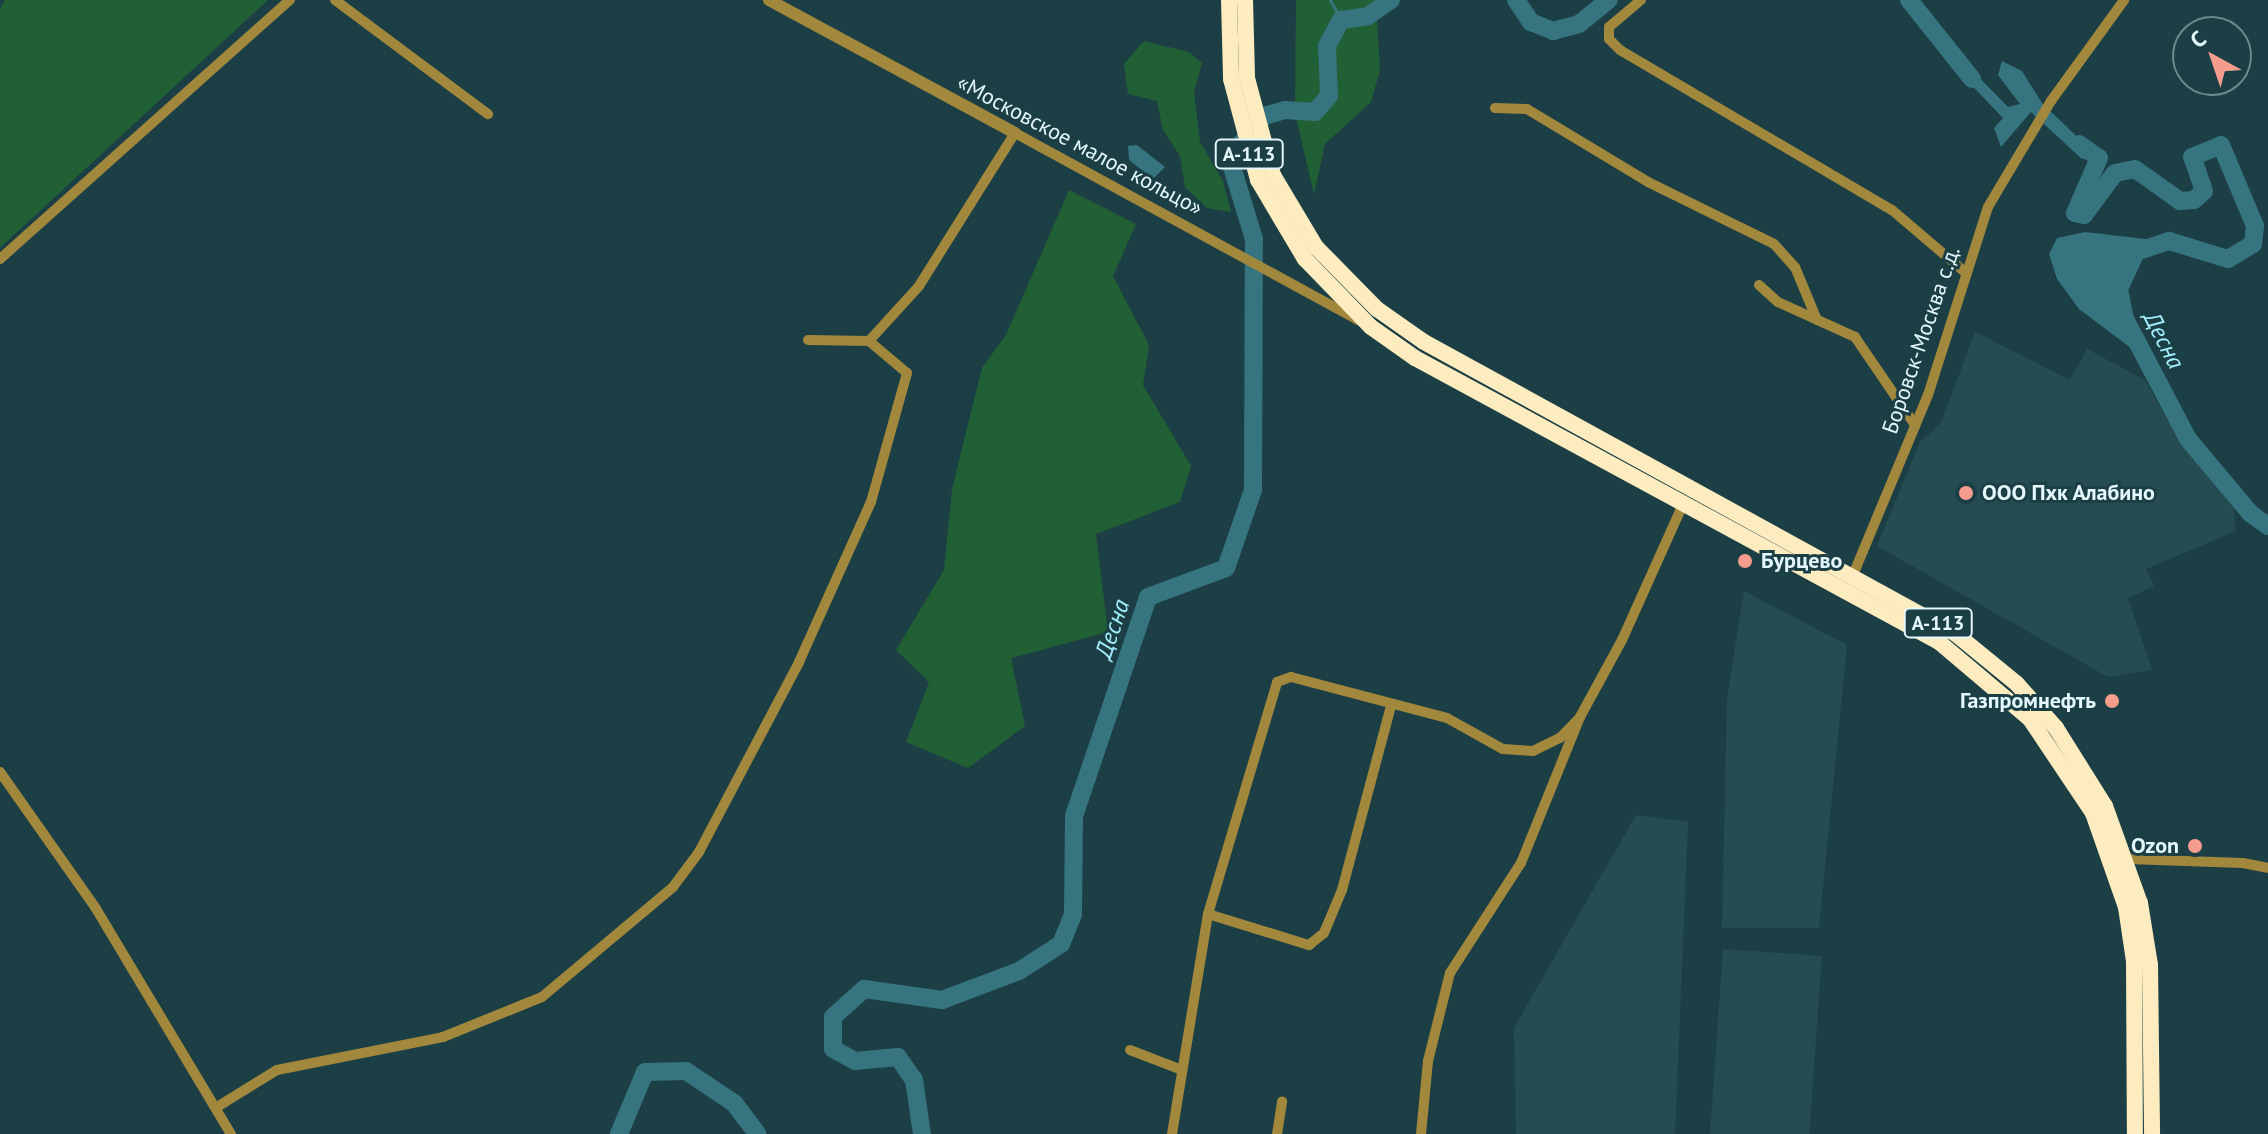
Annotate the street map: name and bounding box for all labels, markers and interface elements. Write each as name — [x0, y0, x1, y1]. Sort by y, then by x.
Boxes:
north arrow — [2172, 16, 2252, 96]
text: С — [2184, 24, 2212, 54]
street label: «Московское малое кольцо» — [953, 69, 1207, 221]
road number: А-113 — [1213, 138, 1285, 170]
street label: Боровск-Москва с.д. — [1877, 243, 1965, 437]
water label: Десна — [2137, 306, 2191, 374]
place label: ООО Пхк Алабино — [1982, 480, 2156, 506]
marker: ООО Пхк Алабино — [1957, 484, 1975, 502]
place label: Бурцево — [1761, 548, 1842, 574]
marker: Бурцево — [1736, 552, 1754, 570]
water label: Десна — [1089, 596, 1135, 662]
road number: А-113 — [1902, 607, 1974, 639]
place label: Газпромнефть — [1960, 688, 2096, 714]
marker: Газпромнефть — [2103, 692, 2121, 710]
place label: Ozon — [2131, 833, 2179, 859]
marker: Ozon — [2186, 837, 2204, 855]

